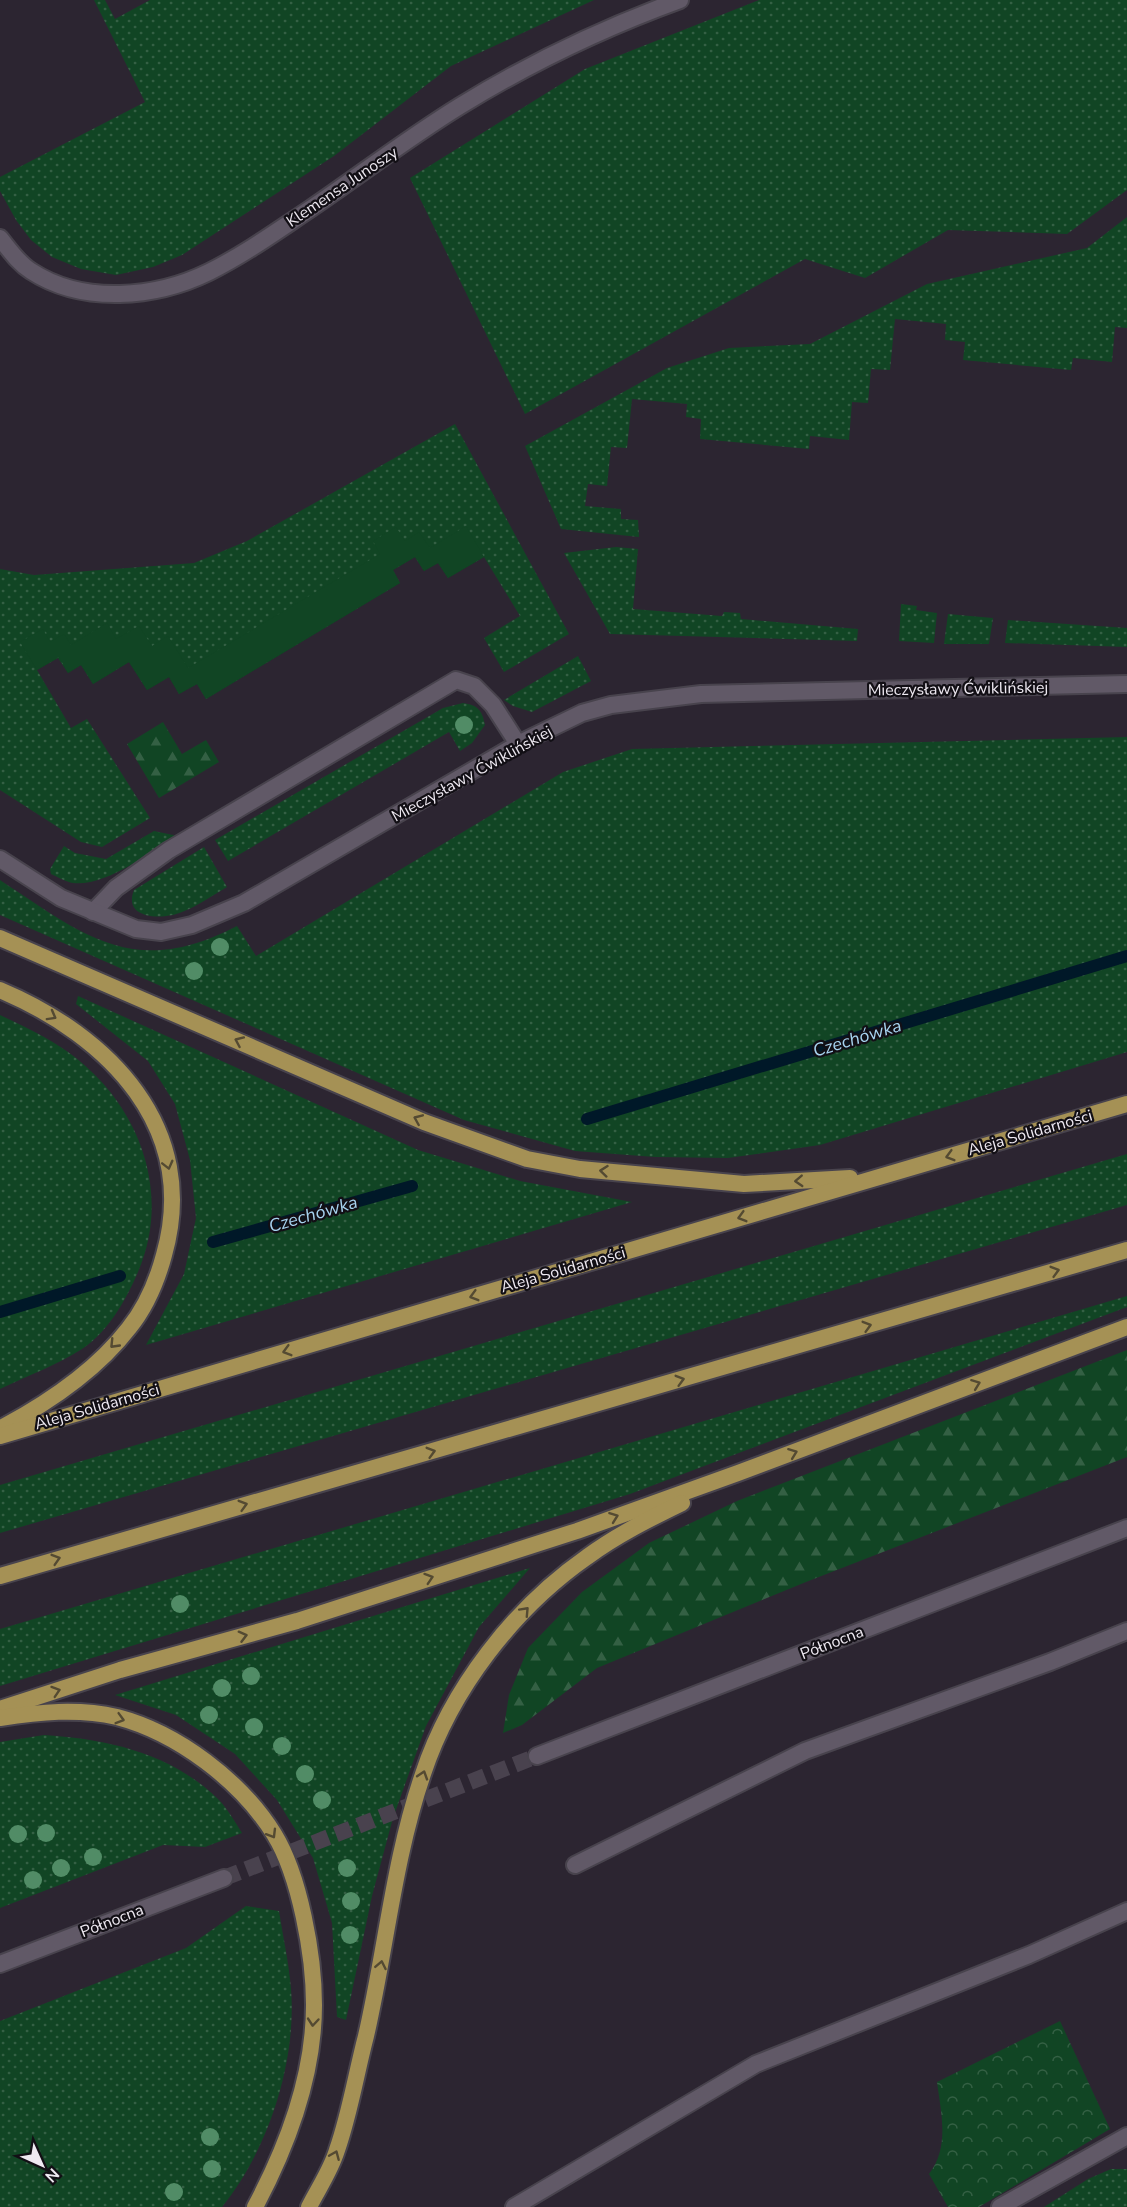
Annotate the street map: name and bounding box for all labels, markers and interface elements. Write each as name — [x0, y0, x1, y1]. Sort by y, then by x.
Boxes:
street label: Klemensa Junoszy — [282, 141, 403, 232]
street label: Mieczysławy Ćwiklińskiej — [868, 676, 1048, 702]
street label: Mieczysławy Ćwiklińskiej — [388, 721, 556, 827]
one-way arrow — [46, 1009, 56, 1020]
water label: Czechówka — [810, 1013, 904, 1063]
one-way arrow — [234, 1037, 245, 1049]
street label: Aleja Solidarności — [965, 1105, 1095, 1161]
one-way arrow — [413, 1114, 424, 1126]
one-way arrow — [945, 1149, 956, 1161]
one-way arrow — [161, 1160, 174, 1170]
one-way arrow — [600, 1165, 609, 1178]
one-way arrow — [794, 1174, 803, 1187]
water label: Czechówka — [266, 1190, 360, 1238]
one-way arrow — [737, 1210, 748, 1222]
street label: Aleja Solidarności — [498, 1242, 628, 1298]
one-way arrow — [1049, 1266, 1060, 1278]
one-way arrow — [469, 1289, 480, 1301]
one-way arrow — [862, 1320, 872, 1333]
one-way arrow — [110, 1338, 121, 1348]
one-way arrow — [282, 1344, 293, 1356]
one-way arrow — [674, 1375, 685, 1387]
street label: Aleja Solidarności — [32, 1379, 162, 1435]
one-way arrow — [970, 1379, 981, 1391]
one-way arrow — [425, 1447, 436, 1459]
one-way arrow — [787, 1447, 798, 1460]
one-way arrow — [237, 1500, 248, 1512]
one-way arrow — [608, 1512, 619, 1525]
one-way arrow — [50, 1554, 61, 1566]
one-way arrow — [423, 1573, 434, 1586]
one-way arrow — [518, 1608, 529, 1619]
street label: Północna — [797, 1621, 867, 1665]
one-way arrow — [237, 1631, 248, 1643]
one-way arrow — [50, 1686, 61, 1698]
one-way arrow — [114, 1712, 125, 1724]
one-way arrow — [416, 1770, 428, 1781]
one-way arrow — [265, 1828, 277, 1838]
street label: Północna — [77, 1899, 147, 1943]
one-way arrow — [374, 1961, 387, 1971]
one-way arrow — [307, 2018, 320, 2027]
north arrow — [12, 2135, 72, 2195]
one-way arrow — [327, 2150, 339, 2161]
text: N — [40, 2163, 64, 2187]

